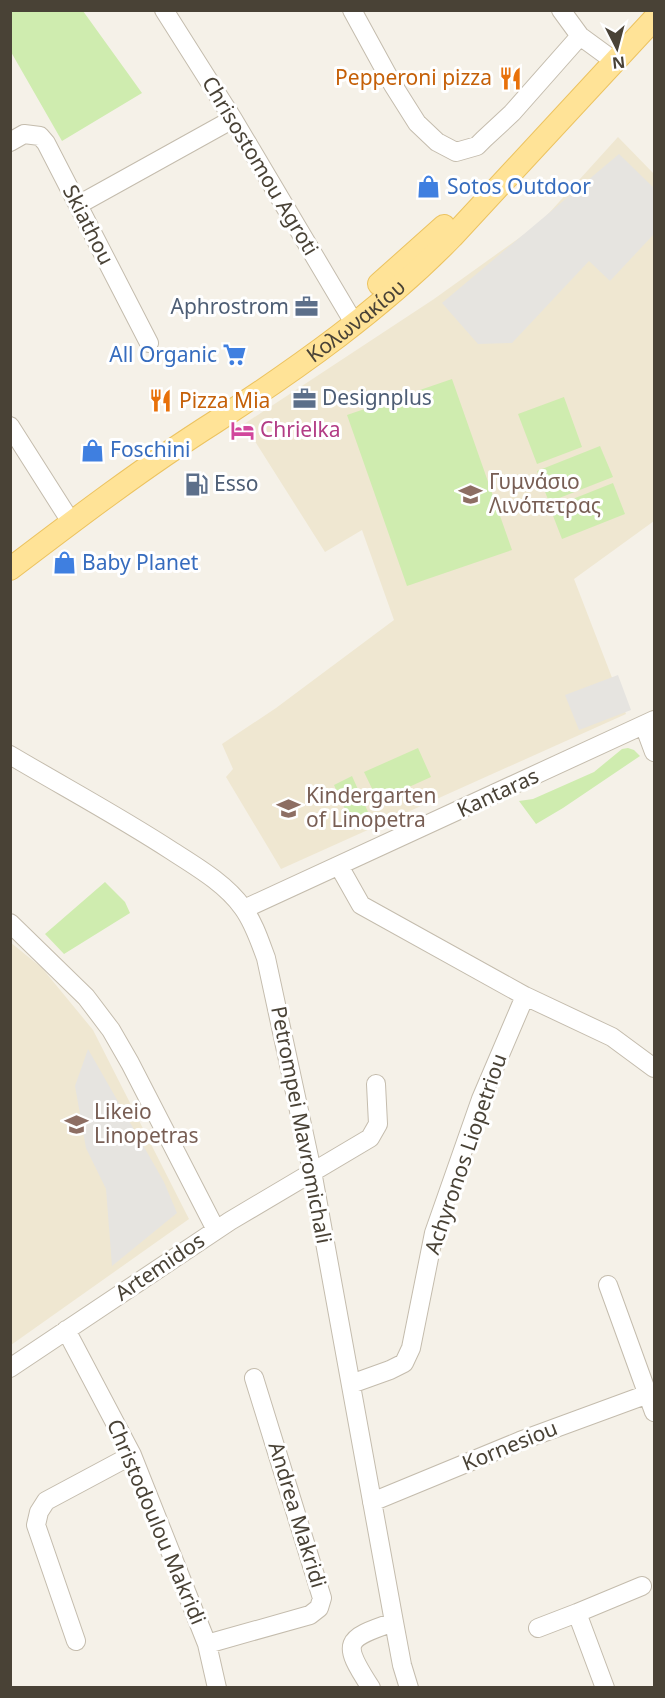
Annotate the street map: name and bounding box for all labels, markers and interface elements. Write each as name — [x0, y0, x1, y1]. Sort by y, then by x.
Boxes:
north arrow — [587, 18, 647, 78]
text: N — [611, 51, 626, 75]
place label: Pepperoni pizza — [335, 63, 492, 91]
restaurant icon: Pepperoni pizza — [497, 65, 523, 91]
street label: Chrisostomou Agroti — [196, 71, 326, 260]
place label: Sotos Outdoor — [447, 172, 591, 200]
shop icon: Sotos Outdoor — [416, 174, 442, 200]
street label: Skiathou — [57, 180, 121, 269]
street label: Κολωνακίου — [300, 272, 411, 368]
place label: Aphrostrom — [170, 292, 289, 320]
office icon: Aphrostrom — [294, 294, 320, 320]
place label: All Organic — [109, 340, 217, 368]
supermarket icon: All Organic — [222, 342, 248, 368]
place label: Designplus — [322, 383, 432, 411]
office icon: Designplus — [291, 385, 317, 411]
place label: Pizza Mia — [179, 386, 270, 414]
restaurant icon: Pizza Mia — [148, 388, 174, 414]
place label: Chrielka — [260, 415, 341, 443]
hotel icon: Chrielka — [229, 417, 255, 443]
place label: Foschini — [110, 435, 191, 463]
shop icon: Foschini — [79, 437, 105, 463]
place label: Γυμνάσιο Λινόπετρας — [489, 467, 601, 519]
place label: Esso — [214, 469, 259, 497]
fuel station icon: Esso — [183, 471, 209, 497]
school or university icon: Γυμνάσιο Λινόπετρας — [458, 481, 484, 507]
place label: Baby Planet — [82, 548, 199, 576]
shop icon: Baby Planet — [51, 550, 77, 576]
street label: Kantaras — [452, 761, 543, 823]
place label: Kindergarten of Linopetra — [306, 781, 436, 833]
school or university icon: Kindergarten of Linopetra — [275, 795, 301, 821]
street label: Petrompei Mavromichali — [265, 1004, 339, 1246]
street label: Achyronos Liopetriou — [418, 1050, 513, 1258]
place label: Likeio Linopetras — [94, 1097, 199, 1149]
school or university icon: Likeio Linopetras — [63, 1111, 89, 1137]
street label: Artemidos — [109, 1226, 210, 1306]
street label: Kornesiou — [458, 1413, 561, 1477]
street label: Christodoulou Makridi — [101, 1415, 213, 1628]
street label: Andrea Makridi — [262, 1438, 333, 1591]

